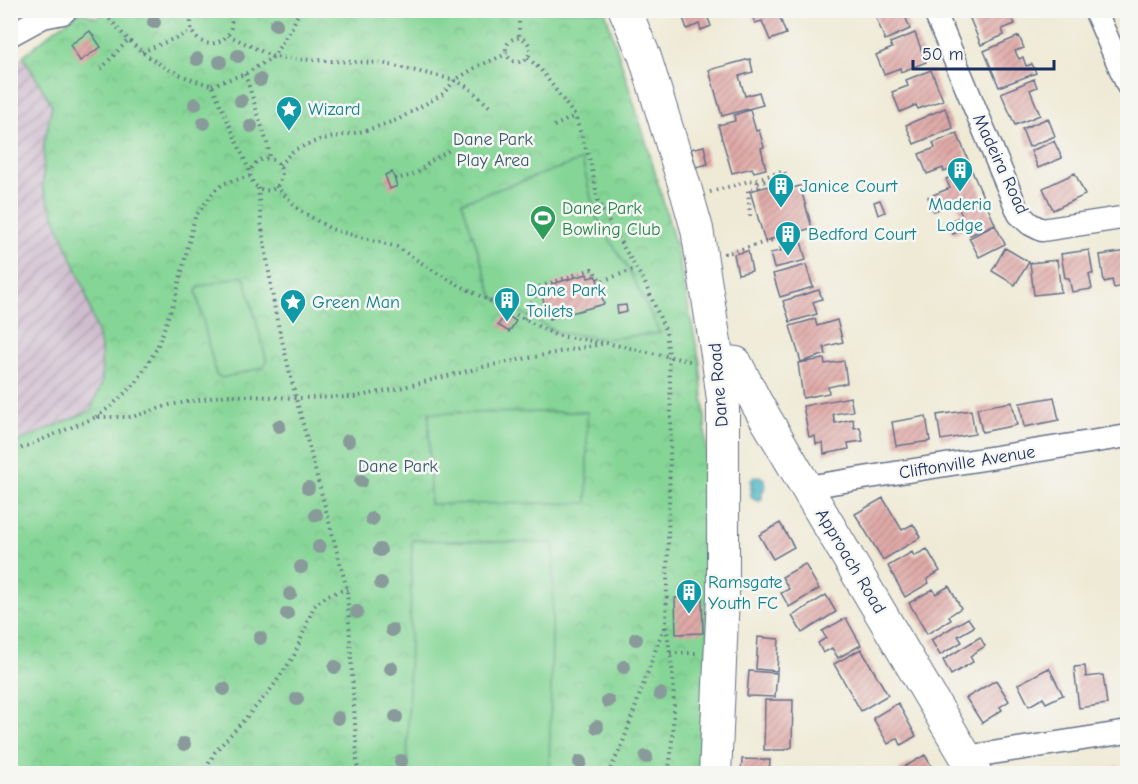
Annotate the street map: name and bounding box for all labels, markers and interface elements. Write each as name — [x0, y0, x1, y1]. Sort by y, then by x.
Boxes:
scale bar — [913, 33, 1054, 71]
text: 50 m — [922, 44, 964, 65]
place icon: Wizard — [274, 94, 304, 132]
place label: Wizard — [308, 99, 361, 120]
street label: Madeira Road — [968, 111, 1033, 218]
park label: Dane Park Play Area — [453, 129, 533, 171]
building icon: Maderia Lodge — [945, 155, 975, 193]
building icon: Janice Court — [766, 171, 796, 209]
place label: Janice Court — [800, 176, 898, 197]
place label: Maderia Lodge — [928, 194, 992, 236]
place label: Dane Park Bowling Club — [562, 198, 661, 240]
sports icon: Dane Park Bowling Club — [528, 203, 558, 241]
building icon: Bedford Court — [773, 219, 803, 257]
place label: Bedford Court — [808, 224, 917, 245]
place label: Dane Park Toilets — [526, 280, 606, 322]
building icon: Dane Park Toilets — [492, 285, 522, 323]
place icon: Green Man — [278, 287, 308, 325]
place label: Green Man — [312, 292, 400, 313]
street label: Dane Road — [704, 342, 733, 428]
street label: Cliftonville Avenue — [898, 441, 1037, 484]
park label: Dane Park — [358, 456, 438, 477]
street label: Approach Road — [811, 505, 890, 617]
place label: Ramsgate Youth FC — [708, 572, 783, 614]
building icon: Ramsgate Youth FC — [674, 577, 704, 615]

